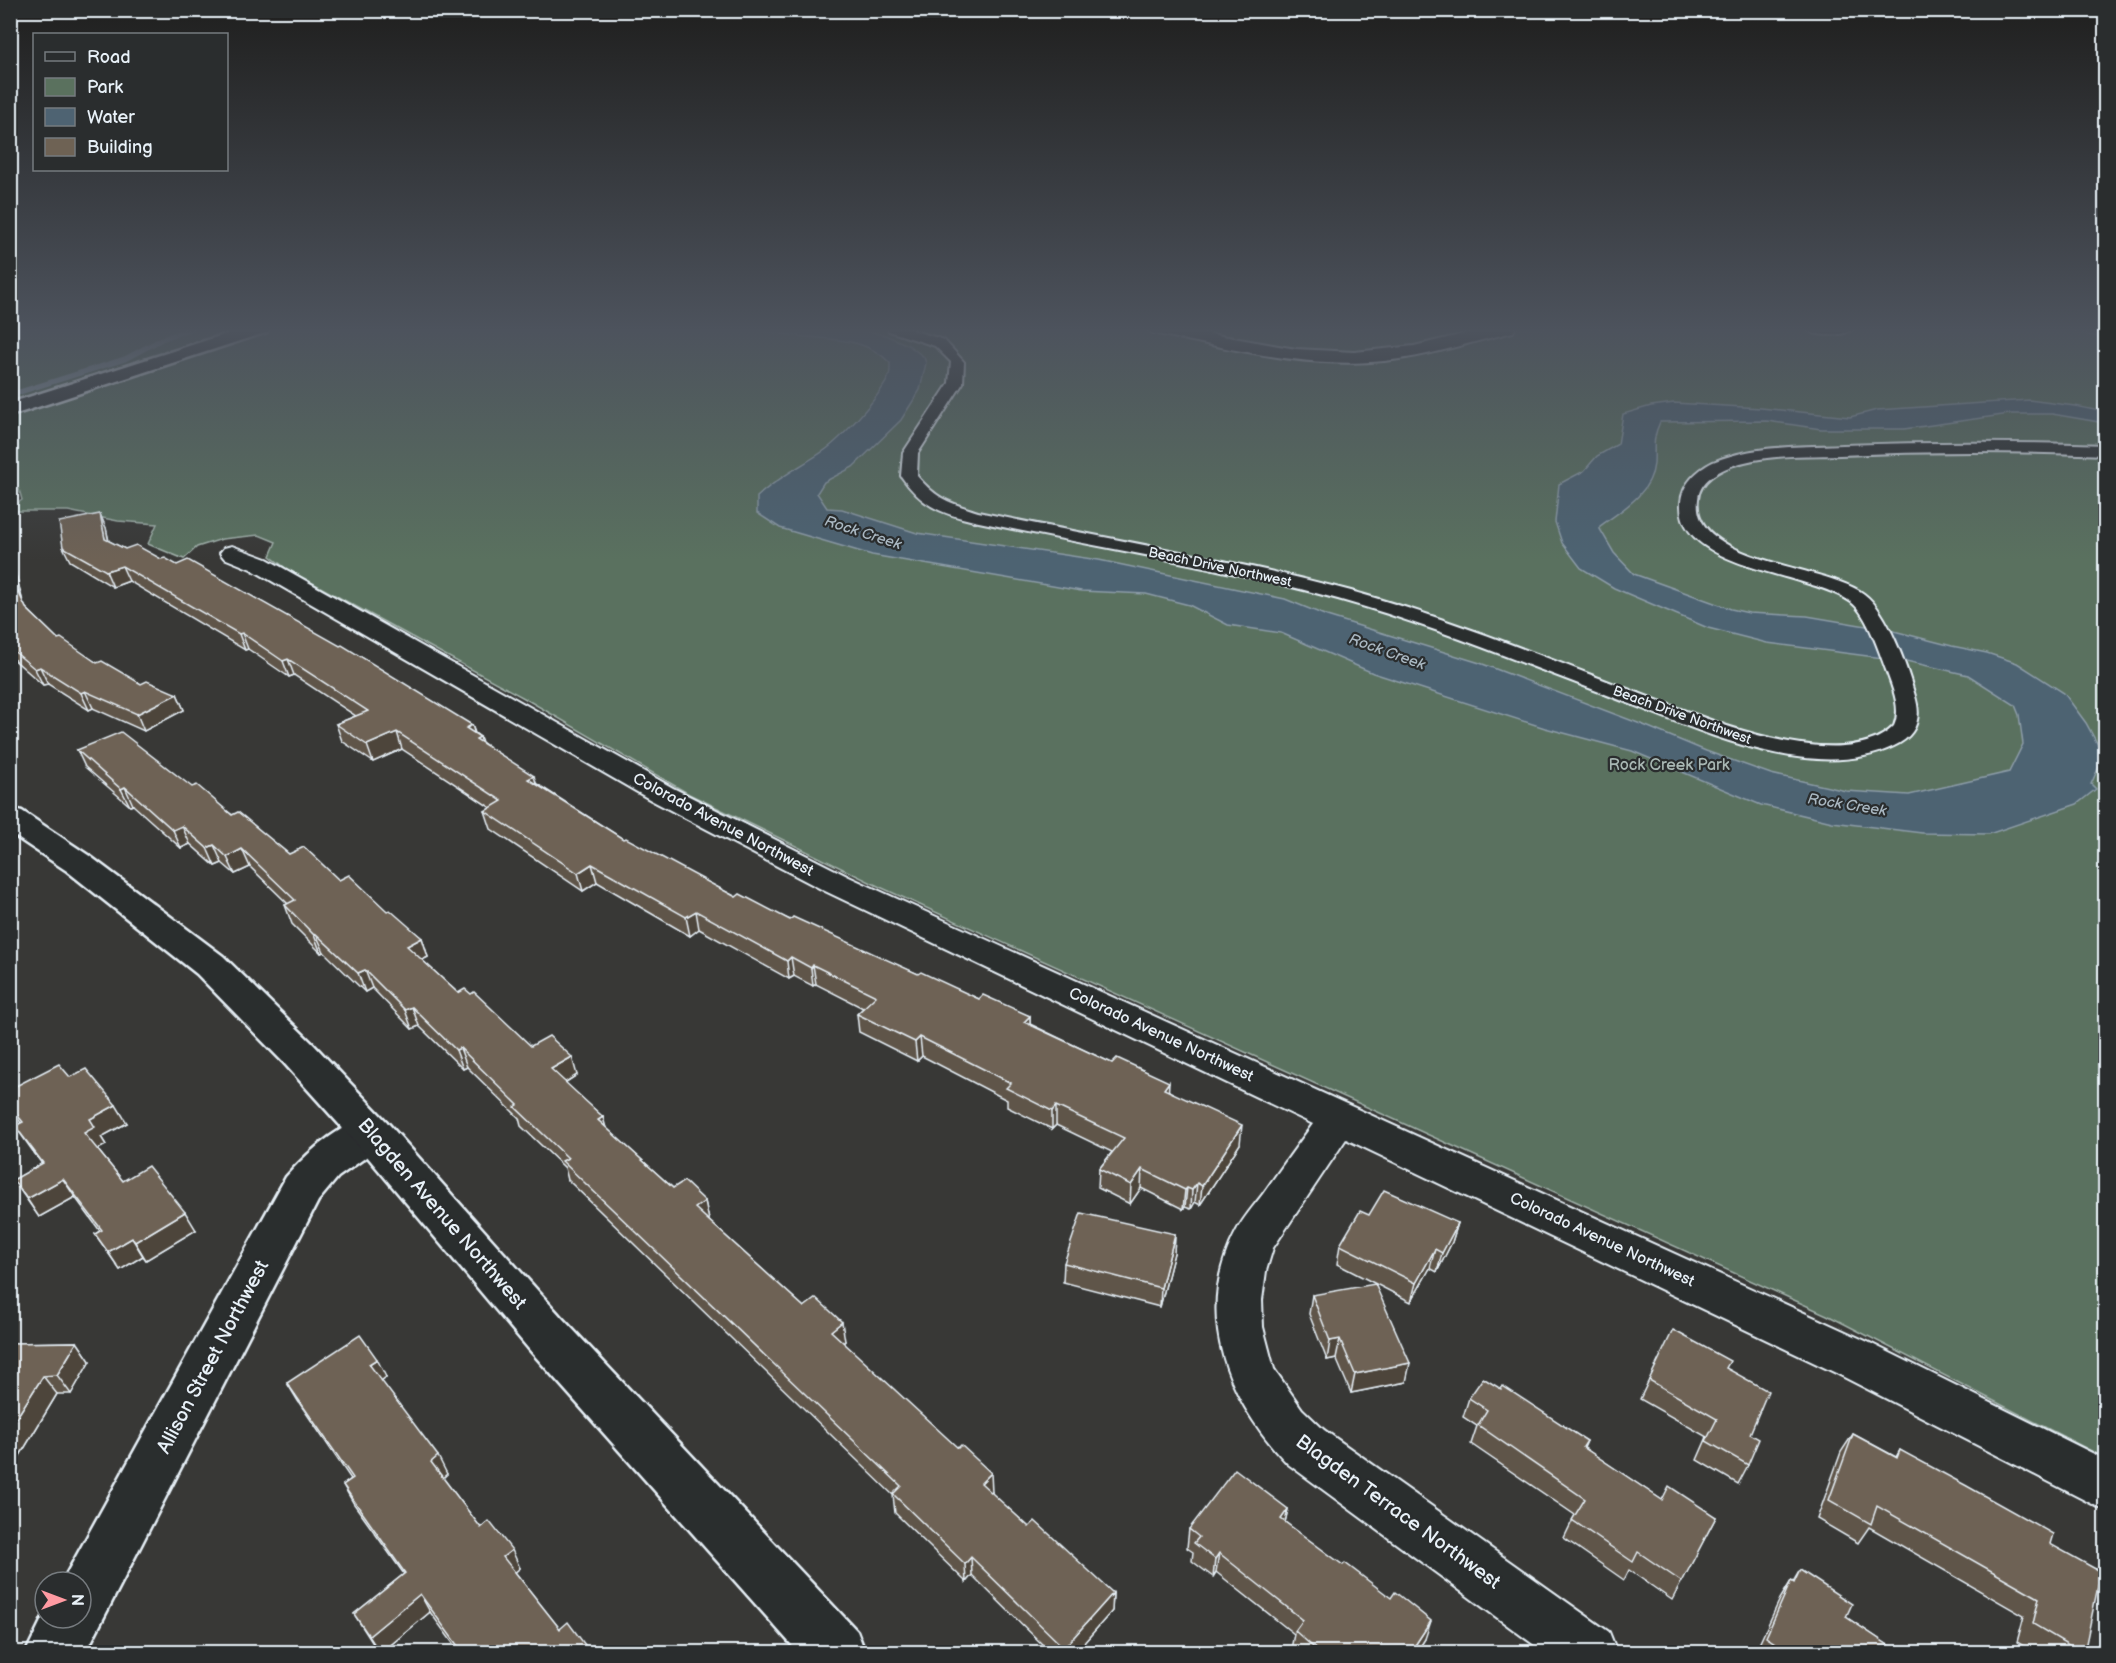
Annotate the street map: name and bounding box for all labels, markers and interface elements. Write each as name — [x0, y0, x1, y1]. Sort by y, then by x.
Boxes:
legend — [33, 33, 228, 171]
text: Road — [87, 47, 131, 68]
text: Park — [87, 77, 123, 98]
text: Water — [87, 107, 135, 128]
text: Building — [87, 137, 153, 158]
water label: Rock Creek — [822, 512, 904, 555]
street label: Beach Drive Northwest — [1147, 544, 1294, 591]
water label: Rock Creek — [1346, 629, 1428, 675]
street label: Beach Drive Northwest — [1611, 682, 1754, 748]
park label: Rock Creek Park — [1608, 756, 1730, 775]
street label: Colorado Avenue Northwest — [629, 769, 817, 881]
water label: Rock Creek — [1806, 789, 1888, 821]
street label: Colorado Avenue Northwest — [1066, 984, 1257, 1086]
street label: Blagden Avenue Northwest — [352, 1113, 532, 1315]
street label: Colorado Avenue Northwest — [1507, 1189, 1698, 1291]
street label: Allison Street Northwest — [152, 1256, 274, 1458]
street label: Blagden Terrace Northwest — [1291, 1430, 1505, 1594]
north arrow — [33, 1570, 93, 1630]
text: N — [67, 1594, 86, 1606]

